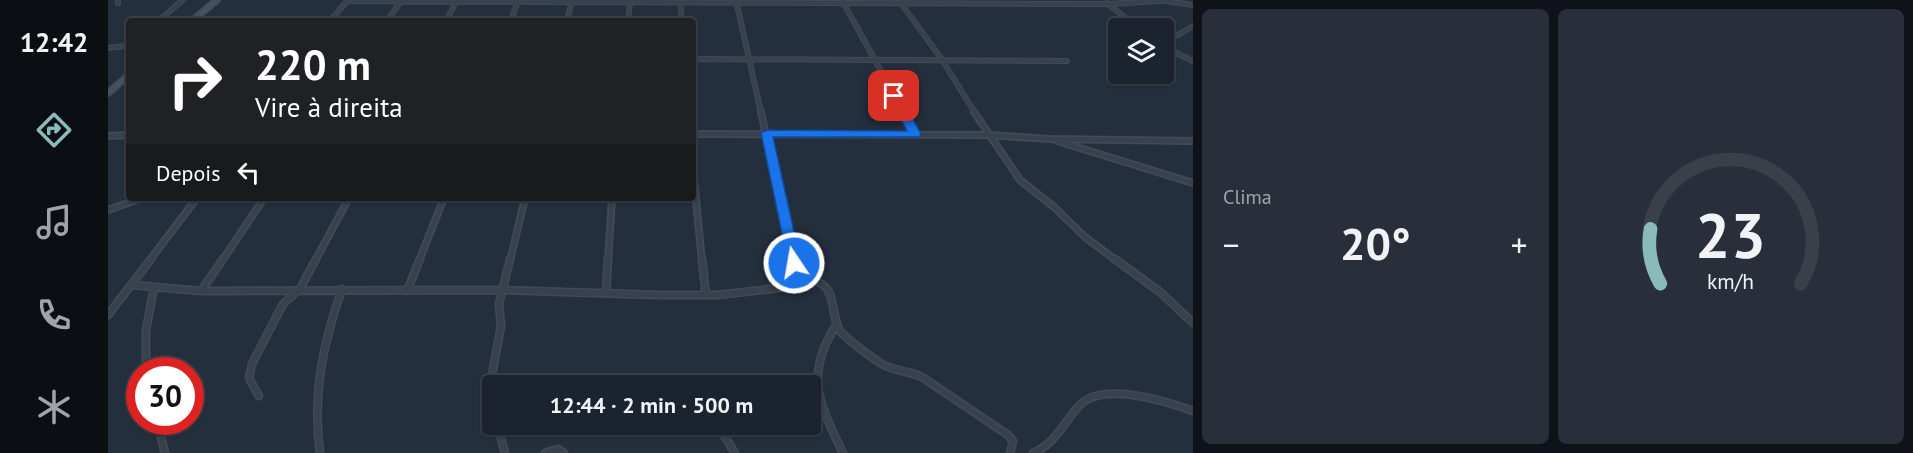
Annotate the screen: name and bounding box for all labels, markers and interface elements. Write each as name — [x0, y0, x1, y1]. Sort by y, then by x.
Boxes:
map controls — [1108, 18, 1174, 84]
button: layers — [1108, 18, 1174, 84]
text: 12:42 — [20, 25, 88, 59]
text: 220 m — [255, 37, 371, 92]
icon: right — [156, 42, 234, 120]
pin — [868, 70, 919, 121]
icon: arrive — [877, 79, 910, 112]
text: Vire à direita — [255, 90, 403, 124]
icon: directions — [33, 109, 75, 151]
icon: left — [232, 156, 265, 189]
text: Depois — [156, 159, 220, 187]
text: Clima — [1223, 184, 1272, 210]
text: 23 — [1695, 194, 1766, 275]
icon: music — [33, 201, 75, 243]
text: 20° — [1340, 214, 1411, 272]
text: − — [1223, 223, 1240, 266]
text: + — [1511, 223, 1527, 266]
position arrow — [762, 231, 826, 295]
text: km/h — [1707, 267, 1754, 295]
icon: phone — [33, 294, 75, 336]
speed limit sign: 30 — [126, 357, 204, 435]
icon: climate — [33, 386, 75, 428]
text: 12:44 · 2 min · 500 m — [550, 391, 753, 419]

